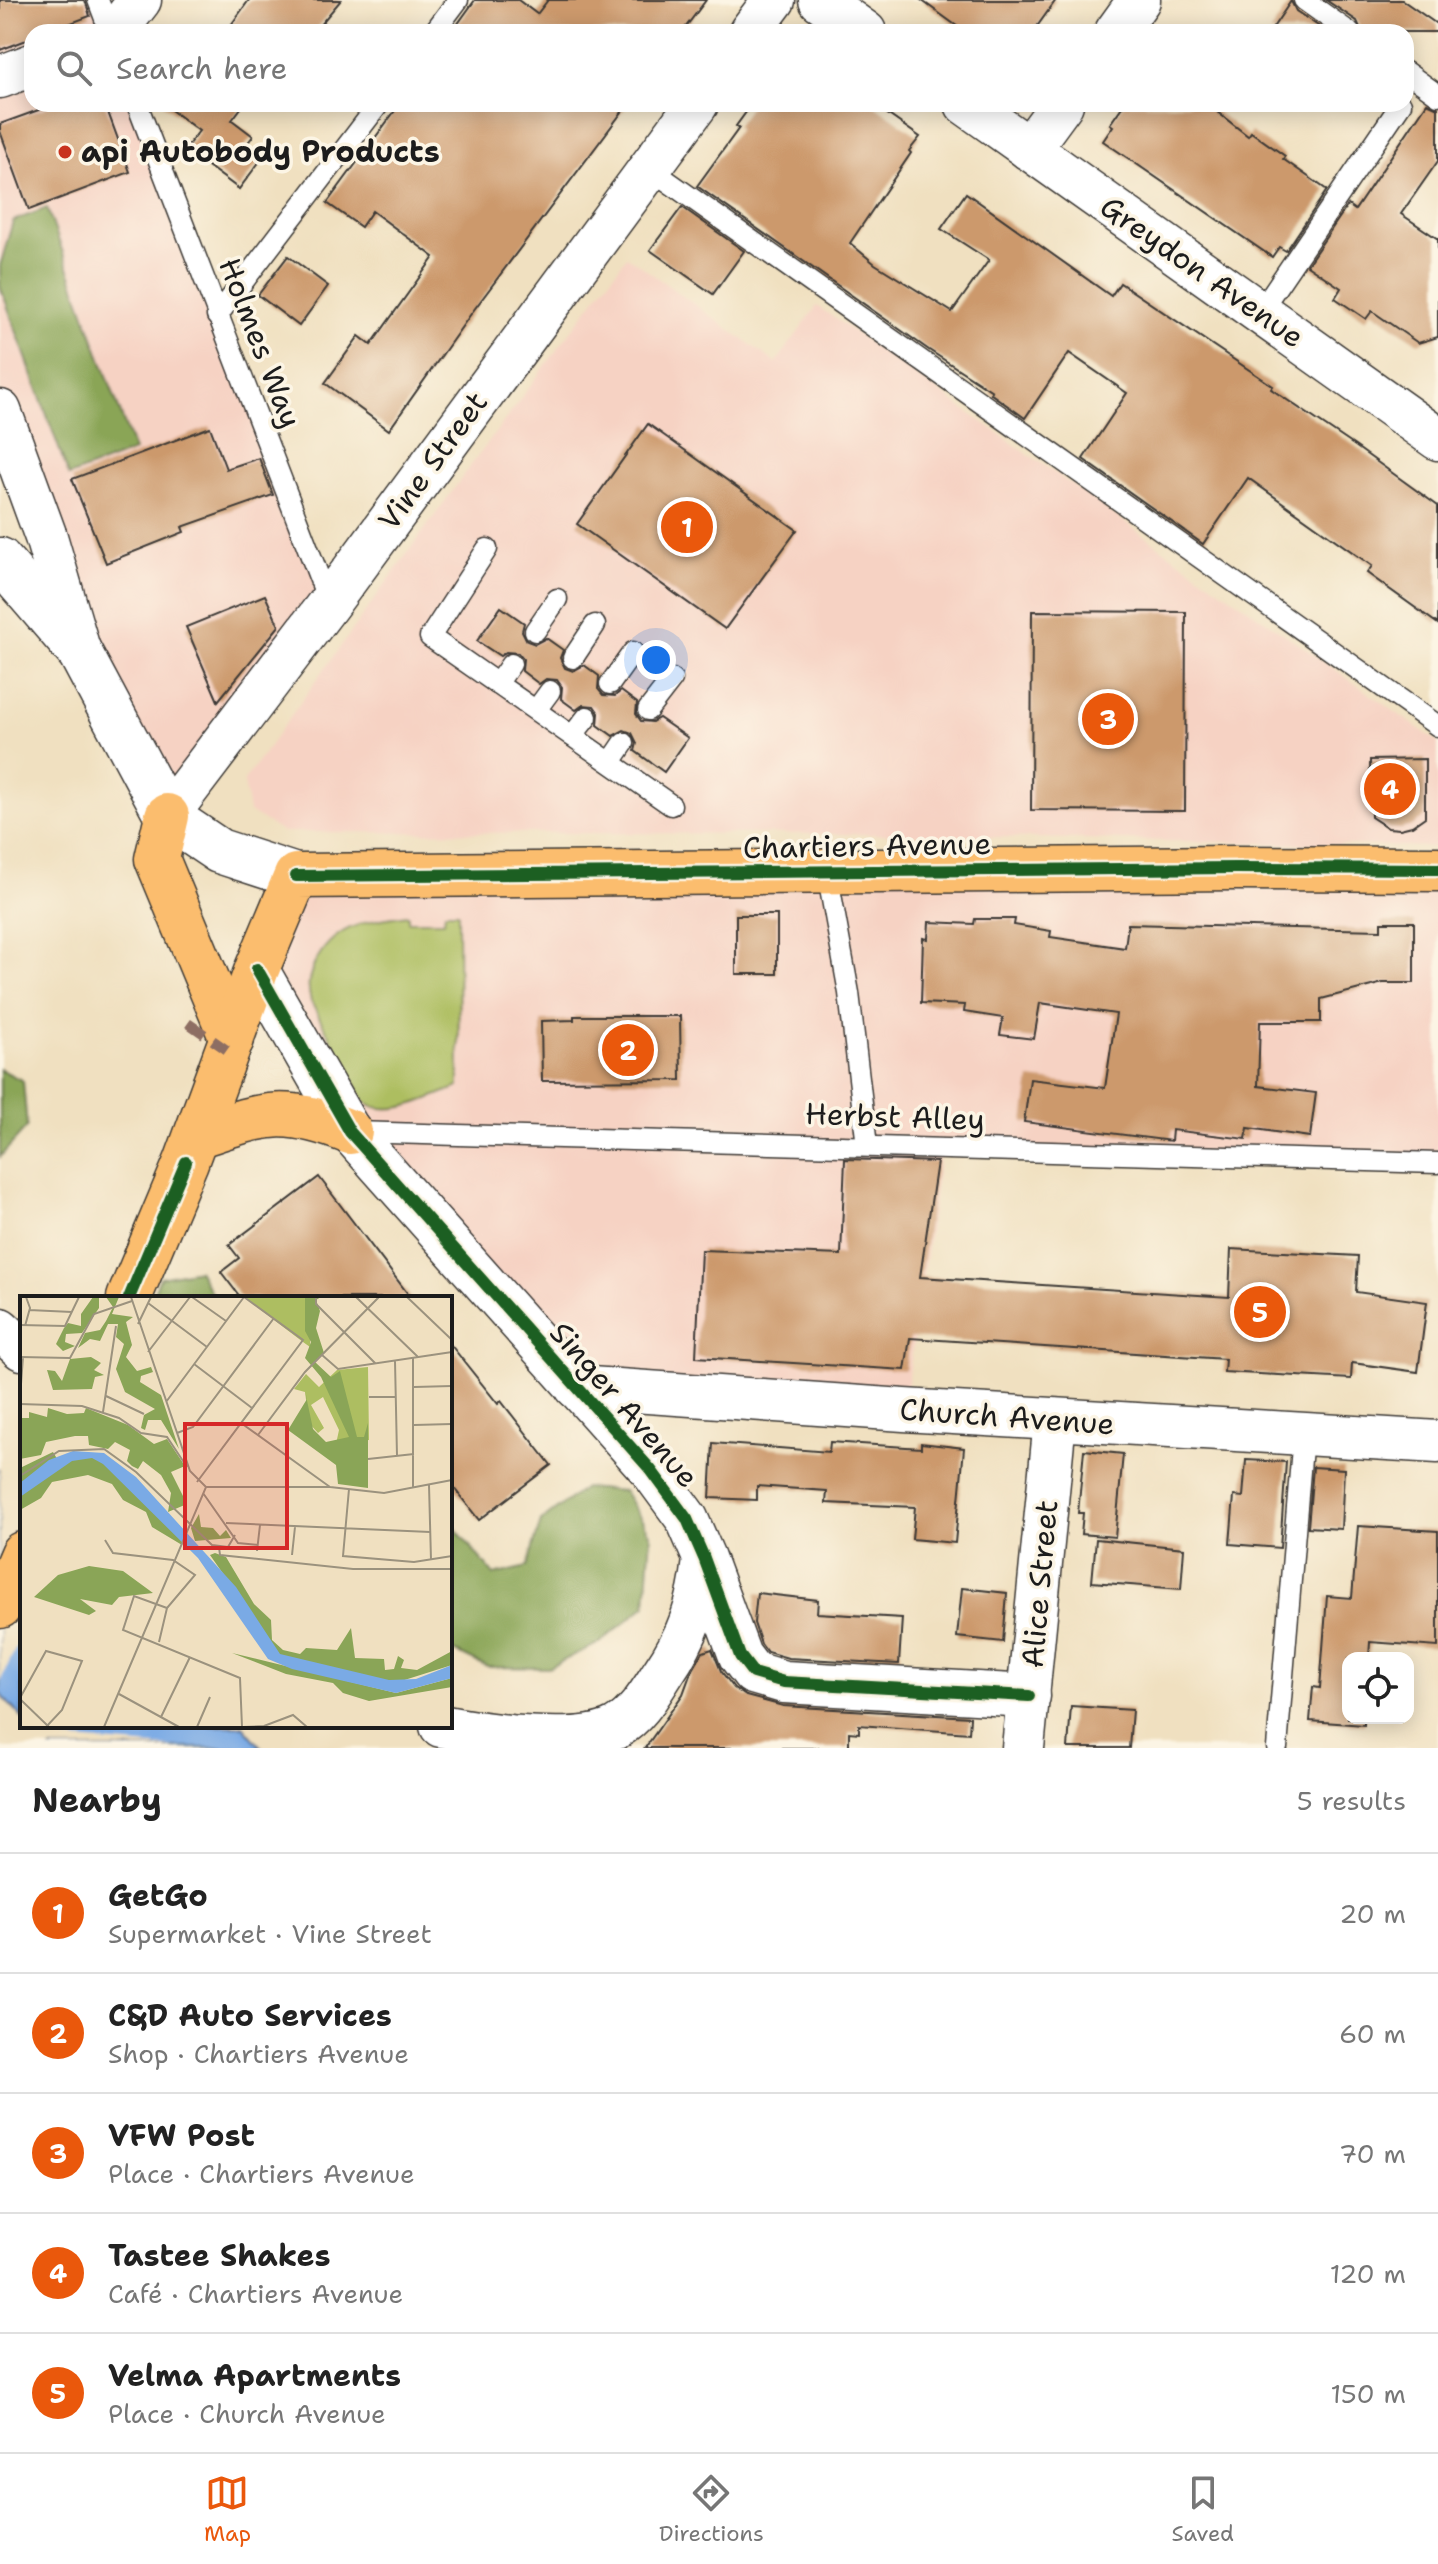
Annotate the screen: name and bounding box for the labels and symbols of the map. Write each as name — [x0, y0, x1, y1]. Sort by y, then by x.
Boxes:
place label: api Autobody Products — [81, 131, 440, 172]
marker: api Autobody Products — [56, 143, 74, 161]
street label: Greydon Avenue — [1092, 186, 1312, 357]
street label: Holmes Way — [209, 252, 312, 434]
street label: Vine Street — [368, 383, 497, 538]
pin: 1 — [661, 497, 713, 557]
your location — [636, 640, 676, 680]
pin: 3 — [1082, 689, 1134, 749]
pin: 4 — [1364, 759, 1416, 819]
street label: Chartiers Avenue — [742, 823, 992, 868]
pin: 2 — [602, 1020, 654, 1080]
street label: Herbst Alley — [805, 1093, 986, 1140]
pin: 5 — [1234, 1282, 1286, 1342]
inset map — [20, 1296, 452, 1728]
street label: Singer Avenue — [541, 1313, 708, 1496]
street label: Church Avenue — [898, 1389, 1116, 1444]
street label: Alice Street — [1012, 1498, 1067, 1670]

